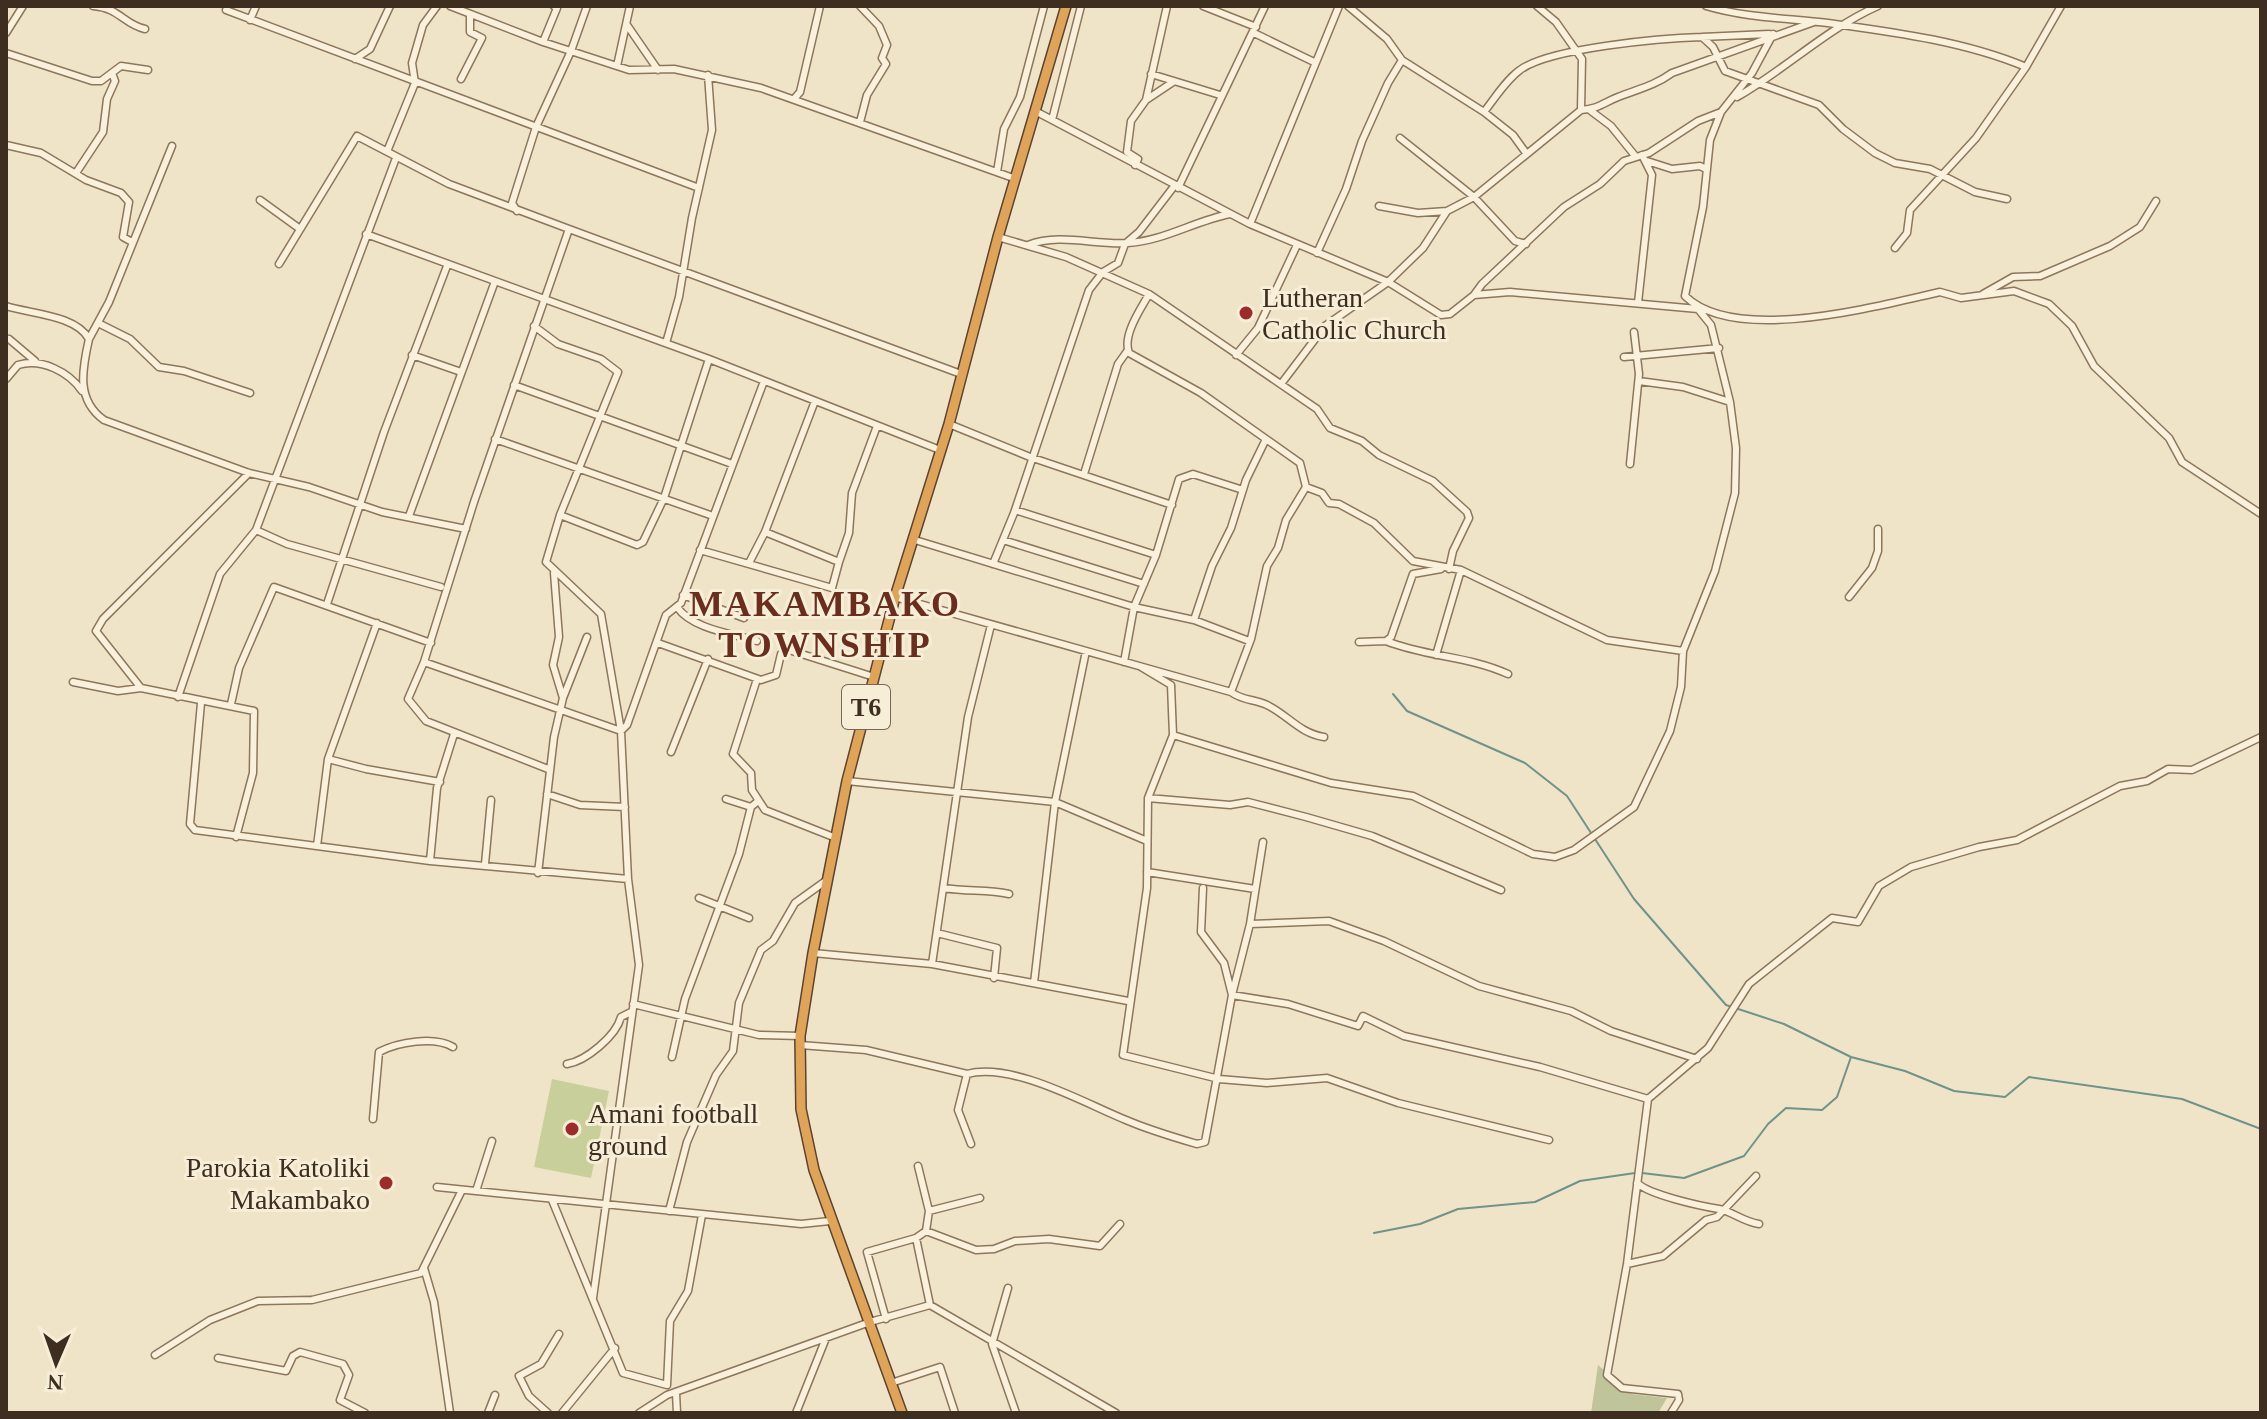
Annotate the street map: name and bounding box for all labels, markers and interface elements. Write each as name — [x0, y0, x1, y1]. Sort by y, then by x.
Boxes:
place label: Lutheran Catholic Church — [1262, 282, 1446, 345]
marker: Lutheran Catholic Church — [1237, 304, 1255, 322]
district label: MAKAMBAKO TOWNSHIP — [689, 584, 961, 665]
road number: T6 — [842, 685, 890, 729]
place label: Amani football ground — [588, 1098, 759, 1161]
marker: Amani football ground — [563, 1120, 581, 1138]
place label: Parokia Katoliki Makambako — [186, 1152, 370, 1215]
marker: Parokia Katoliki Makambako — [377, 1174, 395, 1192]
north arrow — [16, 1323, 96, 1403]
text: N — [47, 1370, 64, 1395]

